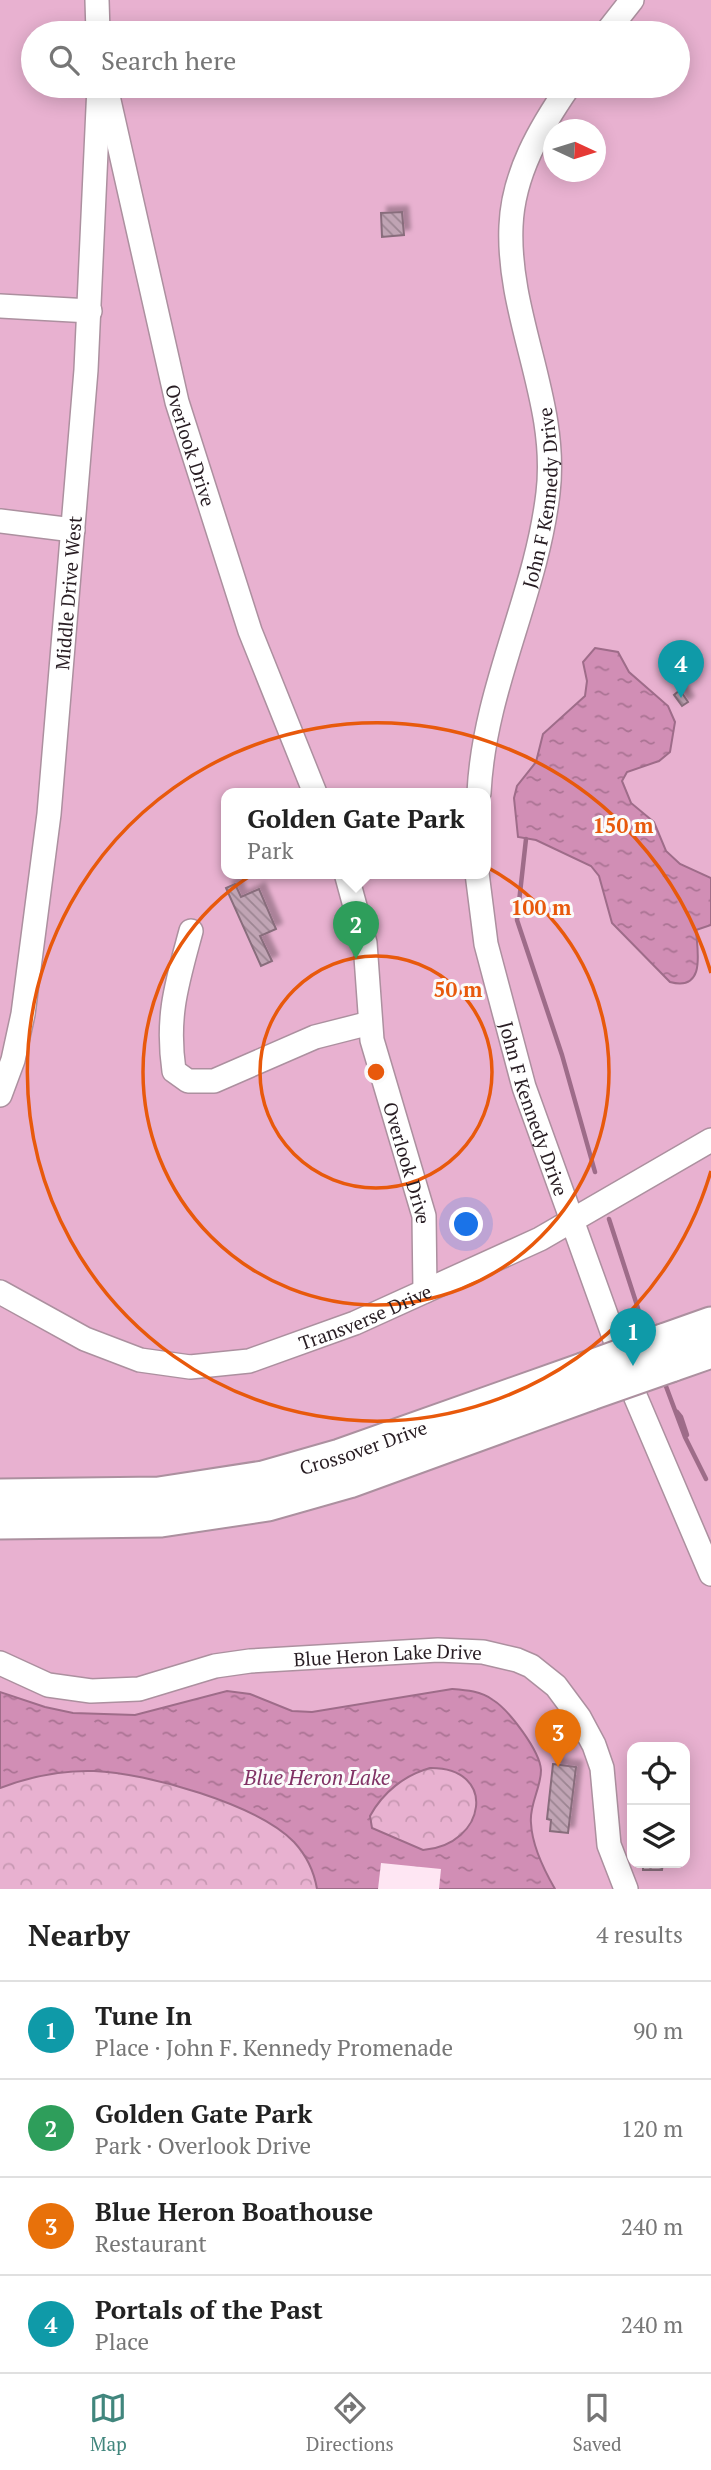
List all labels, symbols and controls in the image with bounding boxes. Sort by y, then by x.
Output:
search box [21,21,690,98]
icon: search [45,41,83,79]
text: Search here [101,43,236,77]
north arrow [543,119,606,182]
street label: Overlook Drive [161,382,222,509]
street label: John F Kennedy Drive [516,406,562,591]
street label: Middle Drive West [49,515,86,671]
pin: 4 [658,640,704,698]
popup [221,788,491,879]
text: Golden Gate Park [247,801,465,835]
text: 150 m [593,811,654,839]
text: Park [247,835,293,866]
text: 100 m [511,893,572,921]
pin: 2 [333,901,379,959]
text: 50 m [434,975,483,1003]
street label: John F Kennedy Drive [495,1018,575,1199]
centre of rings [364,1060,388,1084]
street label: Overlook Drive [378,1099,437,1224]
your location [449,1207,483,1241]
street label: Transverse Drive [295,1278,435,1355]
pin: 1 [610,1308,656,1366]
street label: Crossover Drive [296,1414,430,1479]
street label: Blue Heron Lake Drive [293,1637,483,1671]
pin: 3 [535,1709,581,1767]
map controls [627,1742,690,1868]
button: locate [627,1742,690,1805]
water label: Blue Heron Lake [243,1763,391,1791]
button: layers [627,1805,690,1868]
text: Nearby [28,1915,130,1955]
text: 4 results [596,1919,683,1950]
text: Tune In [95,1998,192,2032]
text: 1 [45,2015,58,2046]
text: 90 m [633,2015,683,2046]
text: Place · John F. Kennedy Promenade [95,2032,453,2063]
text: Golden Gate Park [95,2096,312,2130]
text: 2 [45,2113,58,2144]
text: 120 m [621,2113,683,2144]
text: Park · Overlook Drive [95,2130,311,2161]
text: Blue Heron Boathouse [95,2194,373,2228]
text: 3 [45,2211,58,2242]
text: 240 m [621,2211,683,2242]
text: Restaurant [95,2228,207,2259]
text: Portals of the Past [95,2292,323,2326]
text: 4 [45,2309,58,2340]
text: 240 m [621,2309,683,2340]
text: Place [95,2326,149,2357]
tab: Map [89,2389,127,2456]
tab: Directions [306,2389,394,2456]
tab: Saved [572,2389,622,2456]

